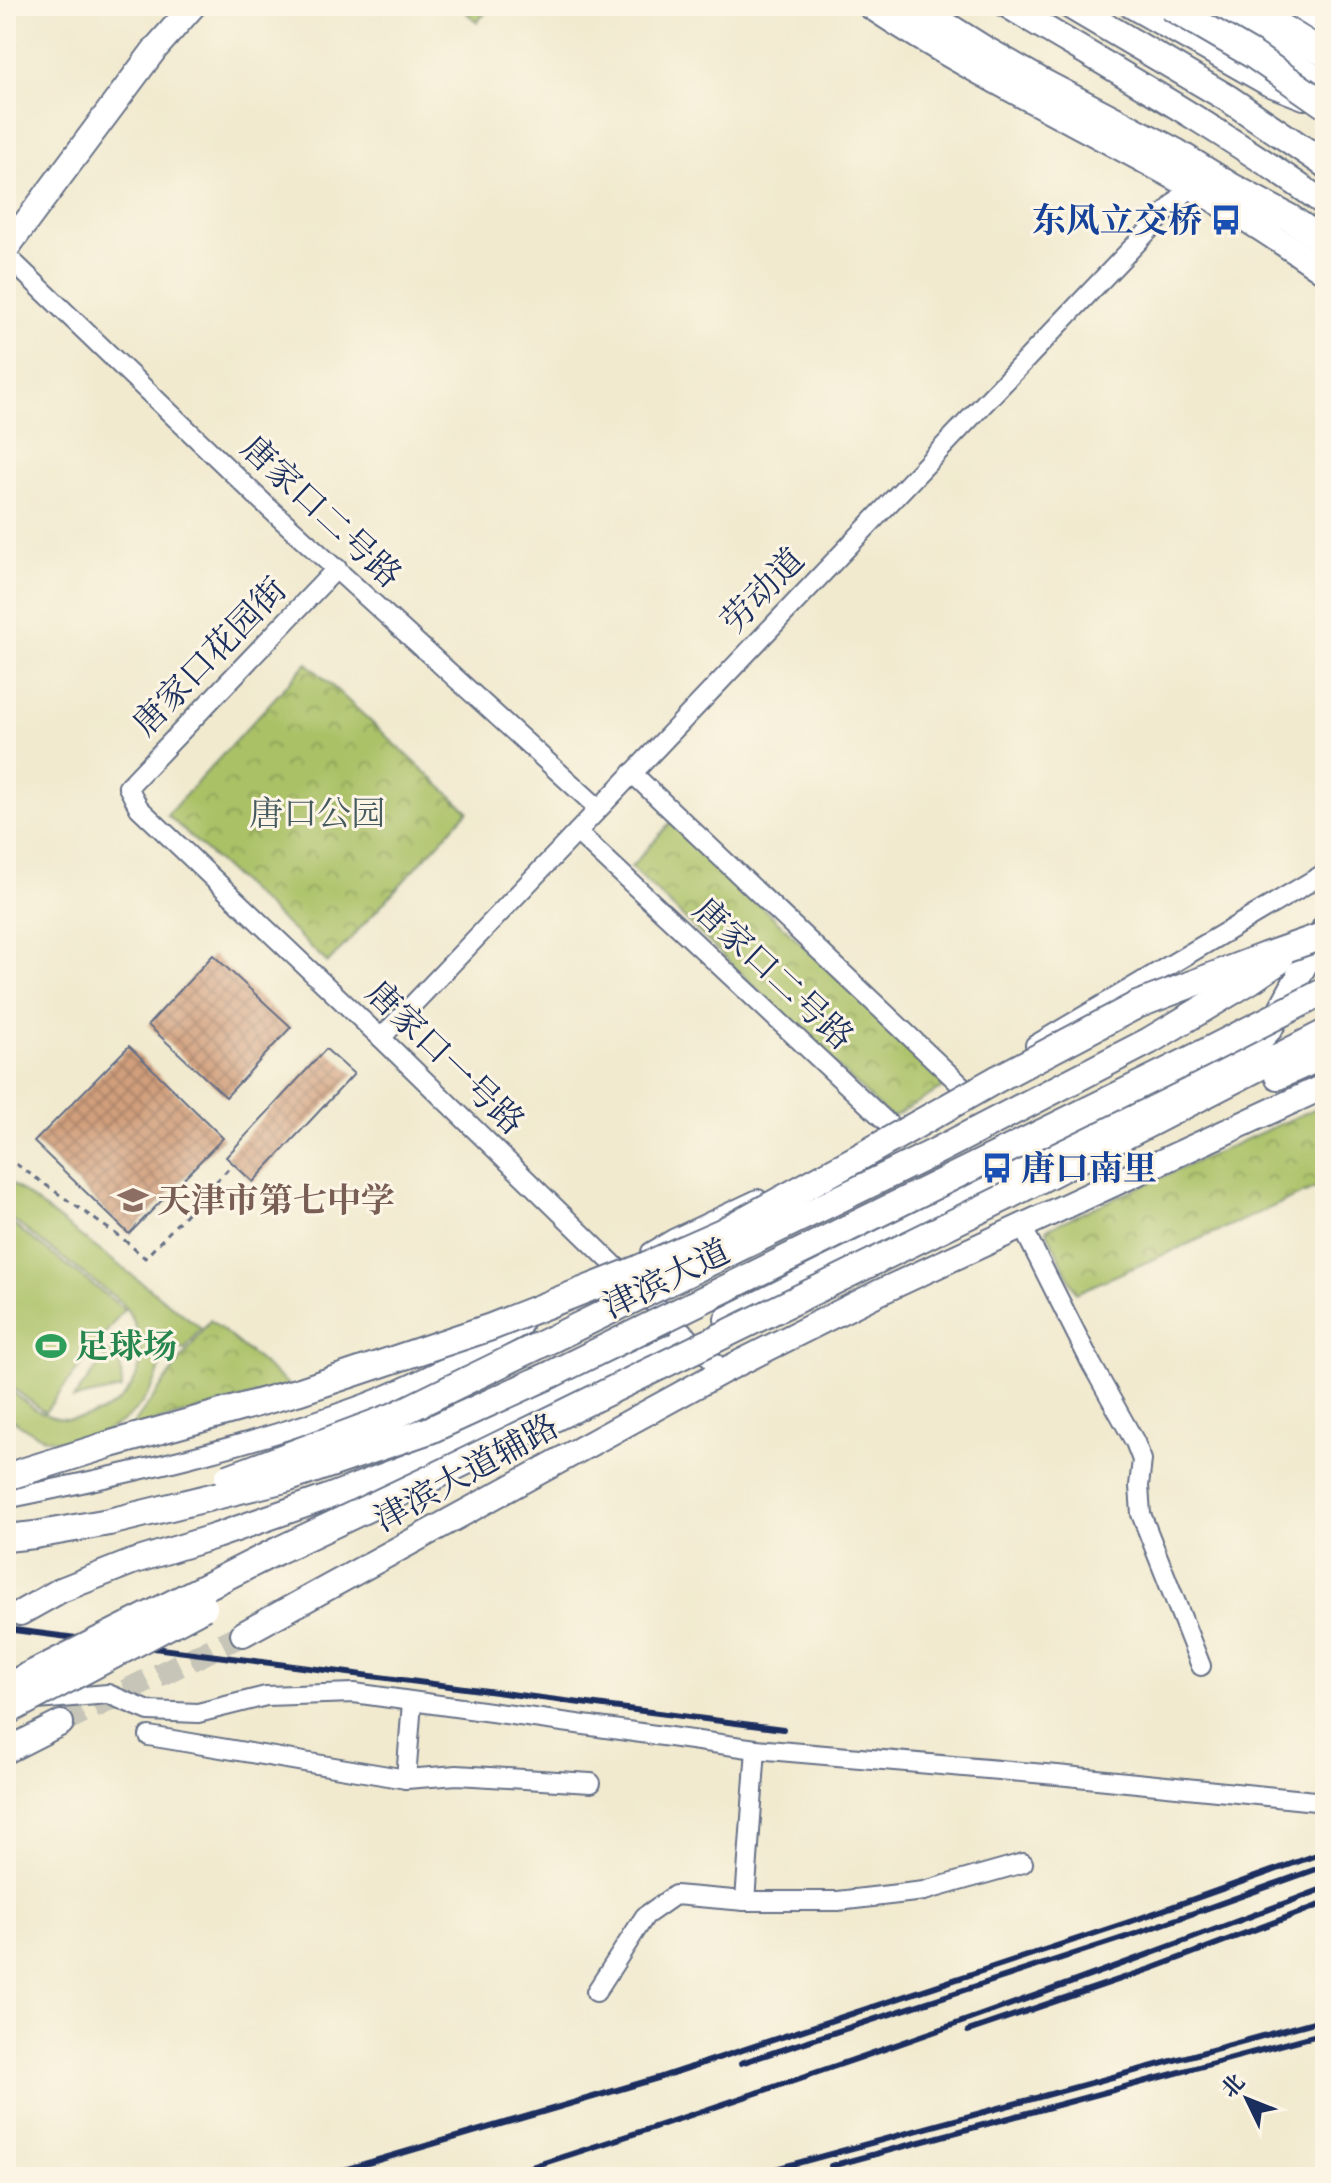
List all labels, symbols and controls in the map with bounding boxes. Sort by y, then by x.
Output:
place label: 东风立交桥 [1032,199,1202,248]
bus stop icon: 东风立交桥 [1209,203,1243,237]
street label: 唐家口二号路 [228,426,411,601]
street label: 劳动道 [711,539,818,646]
street label: 唐家口花园街 [123,568,300,749]
park label: 唐口公园 [249,792,385,841]
street label: 唐家口二号路 [680,888,863,1063]
street label: 唐家口一号路 [353,971,534,1148]
place label: 唐口南里 [1021,1147,1157,1196]
bus stop icon: 唐口南里 [980,1151,1014,1185]
place label: 天津市第七中学 [157,1179,395,1228]
school or university icon: 天津市第七中学 [116,1183,150,1217]
street label: 津滨大道 [596,1229,739,1333]
place label: 足球场 [75,1325,177,1374]
sports icon: 足球场 [34,1329,68,1363]
street label: 津滨大道辅路 [367,1404,569,1546]
north arrow [1207,2059,1287,2139]
text: 北 [1215,2068,1254,2106]

